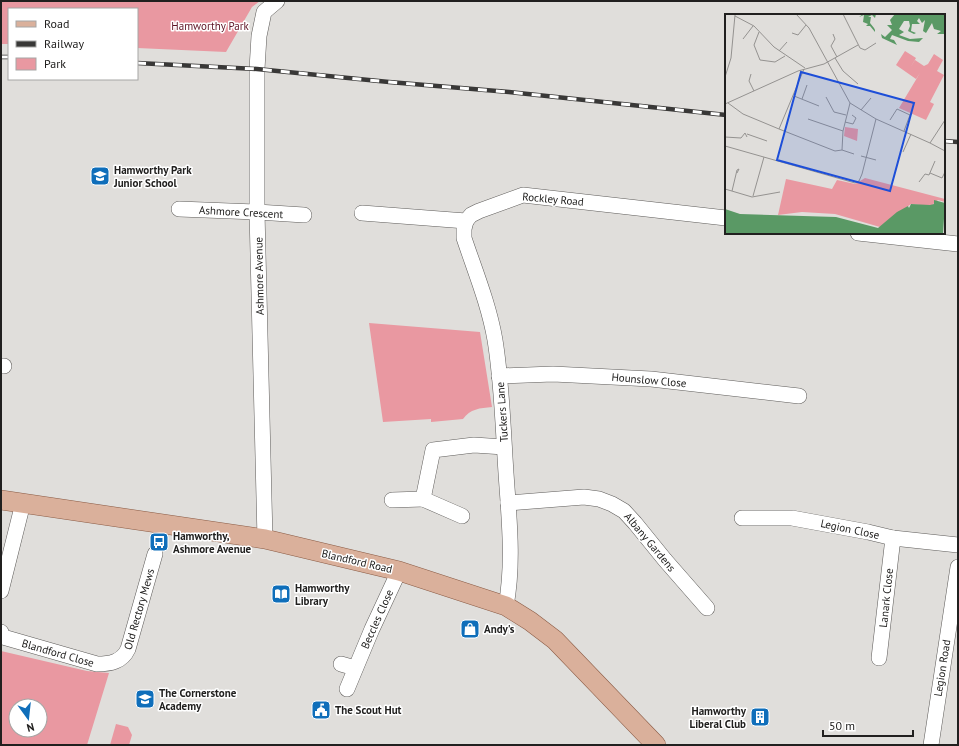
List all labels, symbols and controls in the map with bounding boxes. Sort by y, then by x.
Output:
legend [8,8,138,80]
inset map [725,14,945,234]
text: Road [44,16,69,31]
park label: Hamworthy Park [171,19,249,33]
text: Railway [44,36,84,51]
text: Park [44,56,66,71]
place label: Hamworthy Park Junior School [113,163,192,190]
school or university icon: Hamworthy Park Junior School [89,165,111,187]
street label: Rockley Road [522,189,584,209]
street label: Ashmore Crescent [199,203,284,221]
street label: Ashmore Avenue [251,236,267,315]
street label: Hounslow Close [611,370,687,390]
street label: Tuckers Lane [493,381,511,443]
street label: Albany Gardens [621,510,679,575]
street label: Legion Close [819,516,881,542]
place label: Hamworthy, Ashmore Avenue [173,529,252,556]
bus stop icon: Hamworthy, Ashmore Avenue [148,531,170,553]
street label: Blandford Road [320,546,394,576]
street label: Old Rectory Mews [121,566,157,651]
street label: Lanark Close [876,567,896,628]
place label: Hamworthy Library [295,581,350,608]
library icon: Hamworthy Library [270,583,292,605]
street label: Beccles Close [358,587,396,651]
shop icon: Andy's [459,618,481,640]
place label: Andy's [484,622,515,636]
street label: Blandford Close [20,636,96,670]
street label: Legion Road [931,638,953,697]
place label: The Cornerstone Academy [159,686,237,713]
school or university icon: The Cornerstone Academy [134,688,156,710]
north arrow [8,698,48,738]
public building icon: The Scout Hut [310,699,332,721]
place label: The Scout Hut [335,703,402,717]
place label: Hamworthy Liberal Club [690,704,747,731]
building icon: Hamworthy Liberal Club [749,706,771,728]
scale bar [823,712,913,738]
text: 50 m [829,718,855,733]
text: N [25,720,36,735]

